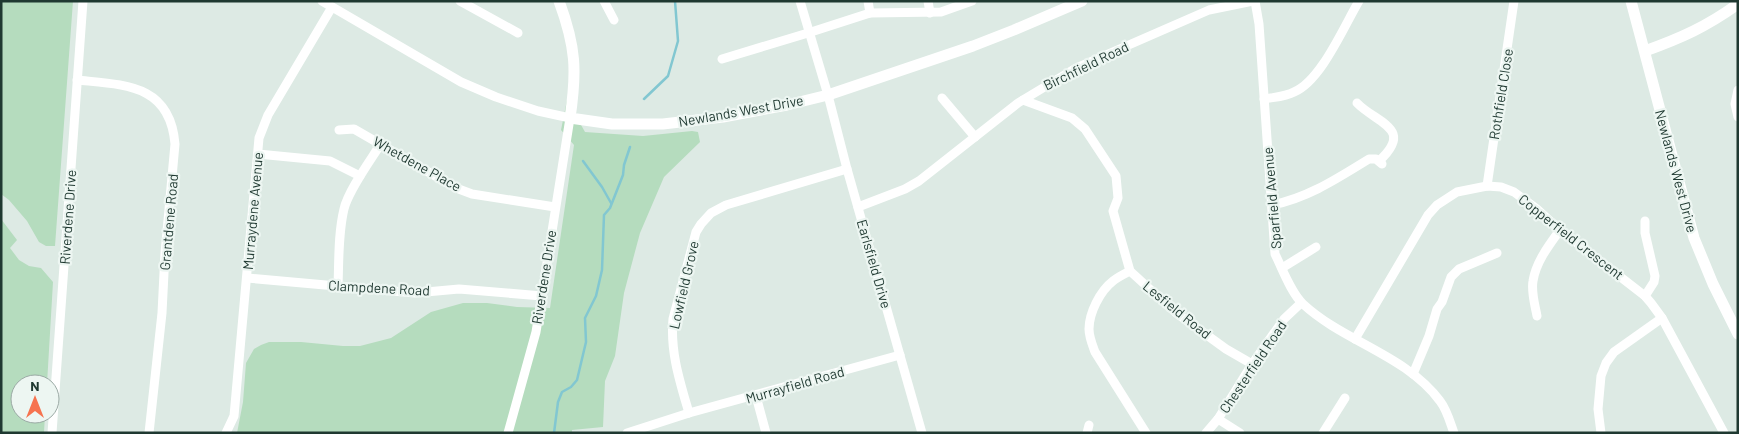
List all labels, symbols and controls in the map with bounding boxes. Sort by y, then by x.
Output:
street label: Birchfield Road [1040,38,1131,94]
street label: Rothfield Close [1485,47,1516,141]
street label: Newlands West Drive [677,91,805,130]
street label: Newlands West Drive [1652,108,1701,234]
street label: Whetdene Place [370,132,464,195]
street label: Sparfield Avenue [1259,146,1284,250]
street label: Murraydene Avenue [239,151,266,271]
street label: Riverdene Drive [56,169,79,265]
street label: Grantdene Road [156,173,181,271]
street label: Copperfield Crescent [1515,190,1627,283]
street label: Earlsfield Drive [854,218,895,310]
street label: Riverdene Drive [528,229,559,325]
street label: Lowfield Grove [665,239,702,331]
street label: Clampdene Road [328,276,430,299]
street label: Lesfield Road [1140,277,1215,342]
street label: Chesterfield Road [1215,317,1290,416]
street label: Murrayfield Road [744,362,846,407]
north arrow [10,374,60,424]
text: N [30,377,40,394]

